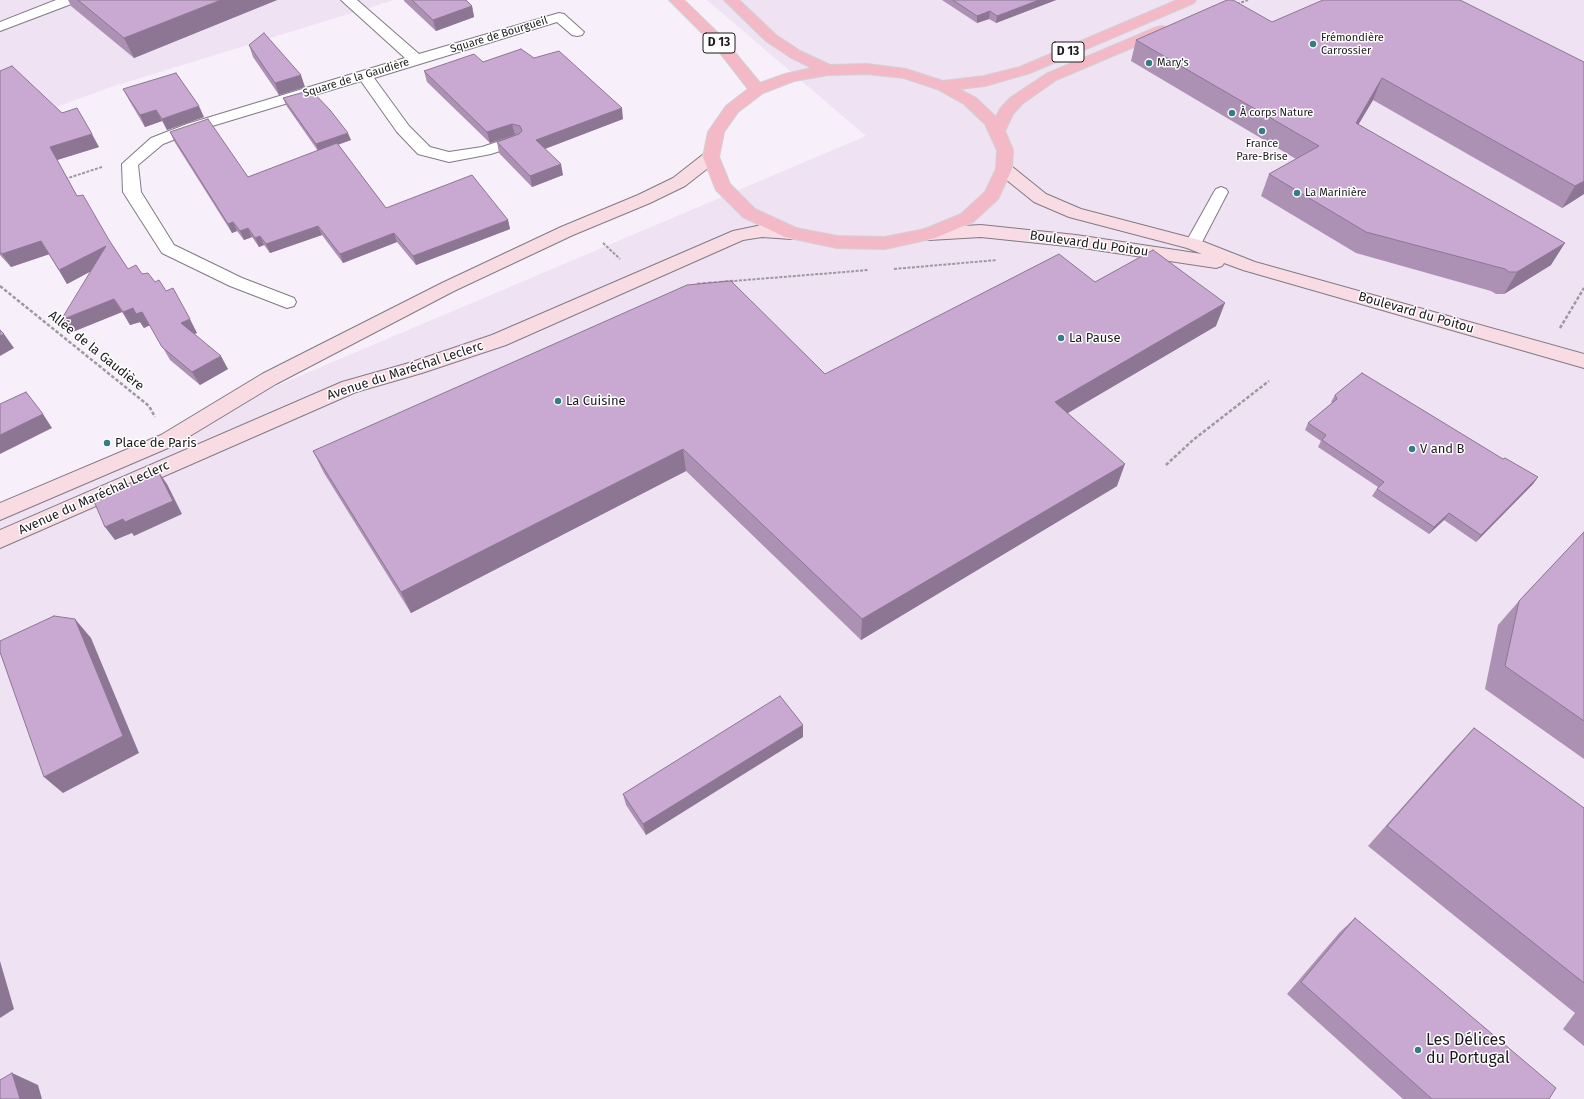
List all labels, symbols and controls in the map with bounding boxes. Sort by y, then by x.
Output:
street label: Square de Bourgueil [449,14,549,56]
place label: Frémondière Carrossier [1321,31,1384,57]
road number: D 13 [703,33,735,53]
marker: Frémondière Carrossier [1308,39,1318,49]
road number: D 13 [1052,42,1084,62]
street label: Square de la Gaudière [301,56,411,100]
place label: Mary’s [1157,56,1189,70]
marker: Mary’s [1144,58,1154,68]
place label: À corps Nature [1240,106,1313,120]
marker: À corps Nature [1227,108,1237,118]
marker: France Pare-Brise [1257,126,1267,136]
place label: France Pare-Brise [1236,137,1288,163]
place label: La Marinière [1305,186,1367,200]
marker: La Marinière [1292,188,1302,198]
street label: Boulevard du Poitou [1029,228,1149,260]
street label: Boulevard du Poitou [1356,289,1476,337]
street label: Allée de la Gaudière [45,308,147,394]
place label: La Pause [1069,330,1120,346]
marker: La Pause [1056,333,1066,343]
street label: Avenue du Maréchal Leclerc [325,338,485,404]
place label: La Cuisine [566,393,626,409]
marker: La Cuisine [553,396,563,406]
place label: Place de Paris [115,435,197,451]
marker: Place de Paris [102,438,112,448]
place label: V and B [1420,441,1464,457]
marker: V and B [1407,444,1417,454]
street label: Avenue du Maréchal Leclerc [16,458,172,538]
place label: Les Délices du Portugal [1426,1031,1510,1069]
marker: Les Délices du Portugal [1413,1045,1423,1055]

